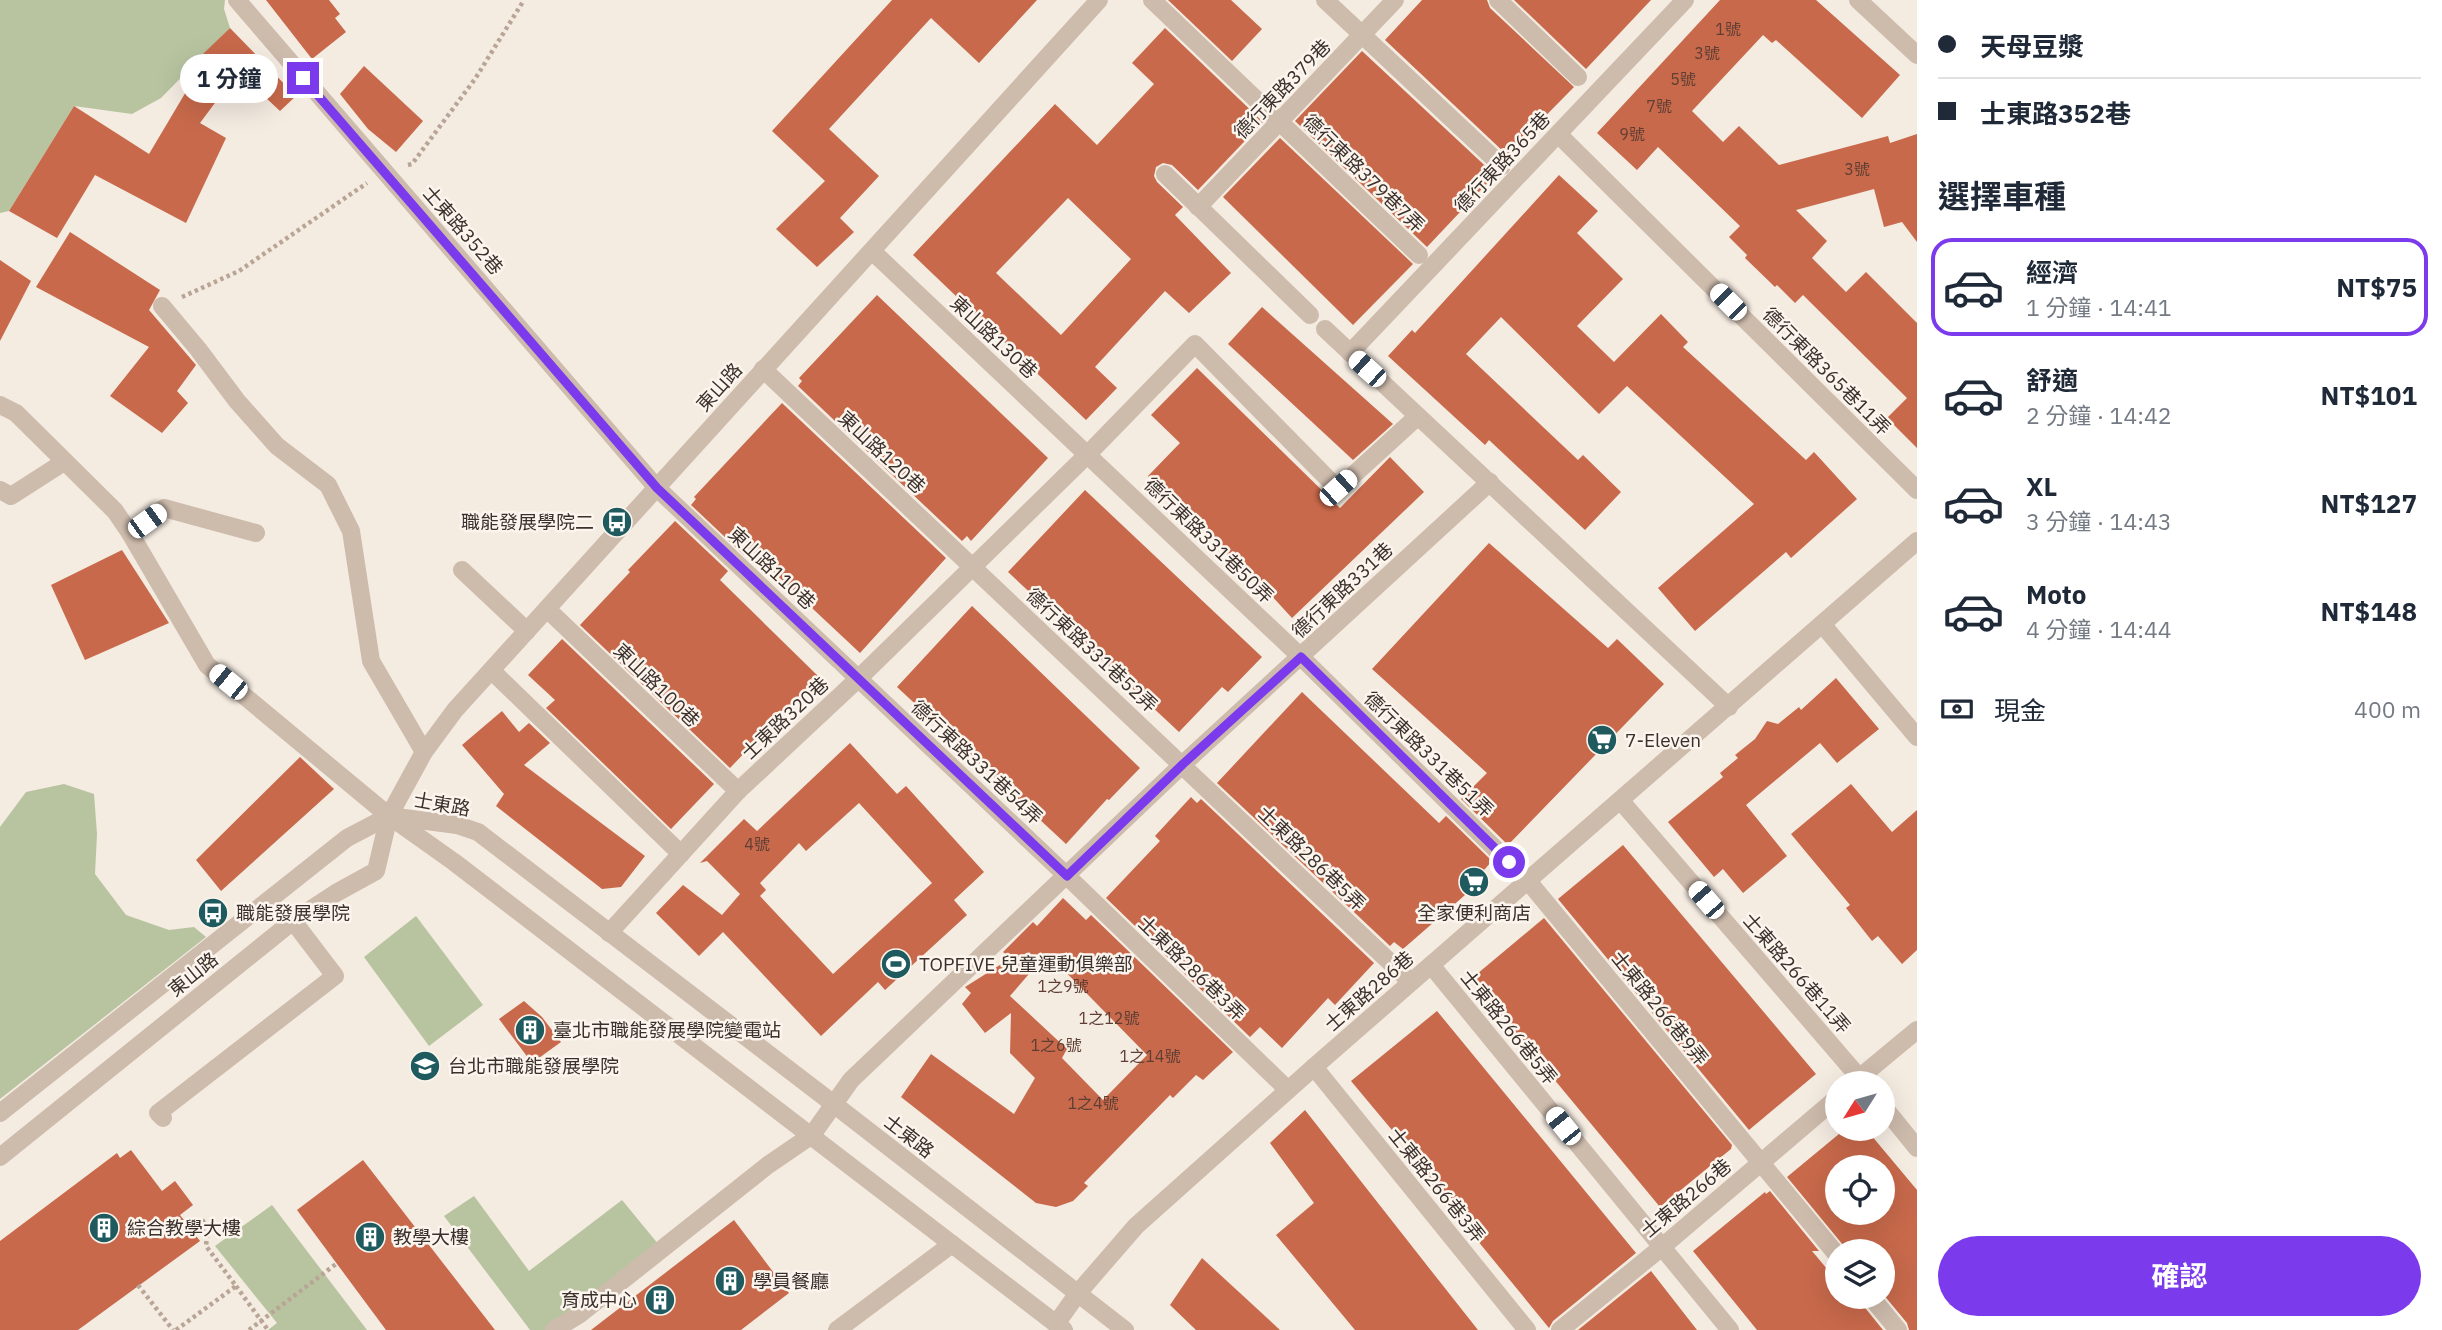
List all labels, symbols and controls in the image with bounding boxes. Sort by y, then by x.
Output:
house number: 1號 [1715,19,1741,39]
text: 天母豆漿 [1980,29,2084,63]
street label: 德行東路379巷 [1228,34,1336,144]
house number: 3號 [1694,43,1720,63]
callout: 1 分鐘 [180,54,278,102]
route end [287,62,319,94]
text: 1 分鐘 [196,63,262,93]
house number: 5號 [1670,69,1696,89]
house number: 7號 [1646,96,1672,116]
text: 士東路352巷 [1980,96,2131,130]
street label: 德行東路365巷 [1449,107,1555,217]
street label: 德行東路379巷7弄 [1298,109,1430,237]
house number: 9號 [1619,124,1645,144]
house number: 3號 [1844,159,1870,179]
text: 選擇車種 [1938,175,2066,217]
street label: 士東路352巷 [418,181,508,279]
text: 經濟 [2026,255,2078,289]
icon: car [1942,256,2005,319]
text: NT$75 [2336,270,2417,304]
car [1706,280,1751,324]
street label: 東山路130巷 [946,291,1042,383]
text: 1 分鐘 · 14:41 [2026,292,2172,322]
street label: 德行東路365巷11弄 [1758,302,1896,440]
car [1345,347,1390,391]
street label: 東山路 [691,358,747,416]
text: 舒適 [2026,363,2078,397]
icon: car [1942,364,2005,427]
text: NT$101 [2321,378,2417,412]
text: 2 分鐘 · 14:42 [2026,400,2172,430]
street label: 東山路120巷 [834,406,930,498]
car [1316,466,1361,510]
text: XL [2026,469,2057,503]
street label: 德行東路331巷50弄 [1139,472,1279,608]
icon: car [1942,472,2005,535]
text: NT$127 [2321,486,2417,520]
car [124,500,171,542]
bus stop icon: 職能發展學院二 [600,505,634,539]
text: 3 分鐘 · 14:43 [2026,506,2172,536]
place label: 職能發展學院二 [461,510,594,534]
street label: 東山路110巷 [724,522,820,614]
street label: 德行東路331巷 [1287,537,1397,643]
text: Moto [2026,577,2086,611]
icon: car [1942,580,2005,643]
street label: 德行東路331巷52弄 [1021,583,1163,717]
text: NT$148 [2321,594,2417,628]
text: 4 分鐘 · 14:44 [2026,614,2172,644]
street label: 東山路100巷 [609,638,705,732]
car [206,661,251,703]
street label: 士東路320巷 [737,672,833,764]
street label: 德行東路331巷51弄 [1359,686,1499,822]
icon: cash [1938,690,1976,728]
text: 現金 [1994,693,2046,727]
text: 400 m [2354,694,2421,724]
street label: 德行東路331巷54弄 [906,695,1048,829]
supermarket icon: 7-Eleven [1585,723,1619,757]
place label: 7-Eleven [1625,728,1701,752]
street label: 士東路 [412,787,472,821]
street label: 士東路286巷5弄 [1253,801,1371,915]
house number: 4號 [744,834,770,854]
route start [1493,846,1525,878]
supermarket icon: 全家便利商店 [1457,865,1491,899]
car [1685,877,1728,923]
bus stop icon: 職能發展學院 [196,896,230,930]
place label: 職能發展學院 [236,901,350,925]
place label: 全家便利商店 [1417,901,1531,925]
street label: 士東路266巷11弄 [1738,908,1856,1038]
street label: 士東路286巷3弄 [1133,911,1251,1025]
street label: 士東路286巷 [1320,946,1418,1036]
street label: 士東路266巷9弄 [1606,946,1714,1070]
street label: 東山路 [163,947,223,1001]
sports icon: TOPFIVE 兒童運動俱樂部 [879,947,913,981]
place label: TOPFIVE 兒童運動俱樂部 [919,952,1133,976]
street label: 士東路266巷5弄 [1455,965,1563,1089]
house number: 1之9號 [1037,976,1089,996]
house number: 1之12號 [1079,1008,1139,1028]
building icon: 臺北市職能發展學院變電站 [513,1013,547,1047]
place label: 臺北市職能發展學院變電站 [553,1018,781,1042]
house number: 1之6號 [1030,1035,1082,1055]
house number: 1之14號 [1120,1046,1180,1066]
school or university icon: 台北市職能發展學院 [408,1049,442,1083]
place label: 台北市職能發展學院 [448,1054,619,1078]
north arrow [1825,1071,1895,1141]
map controls [1825,1071,1895,1309]
house number: 1之4號 [1067,1093,1119,1113]
car [1542,1103,1585,1149]
street label: 士東路 [879,1109,939,1163]
street label: 士東路266巷3弄 [1383,1123,1491,1247]
street label: 士東路266巷 [1636,1153,1736,1243]
button: locate [1825,1155,1895,1225]
building icon: 綜合教學大樓 [87,1211,121,1245]
place label: 綜合教學大樓 [127,1216,241,1240]
building icon: 教學大樓 [353,1220,387,1254]
place label: 教學大樓 [393,1225,469,1249]
button: 確認 [1938,1236,2421,1316]
button: layers [1825,1239,1895,1309]
building icon: 學員餐廳 [713,1264,747,1298]
place label: 學員餐廳 [753,1269,829,1293]
building icon: 育成中心 [643,1283,677,1317]
place label: 育成中心 [561,1288,637,1312]

